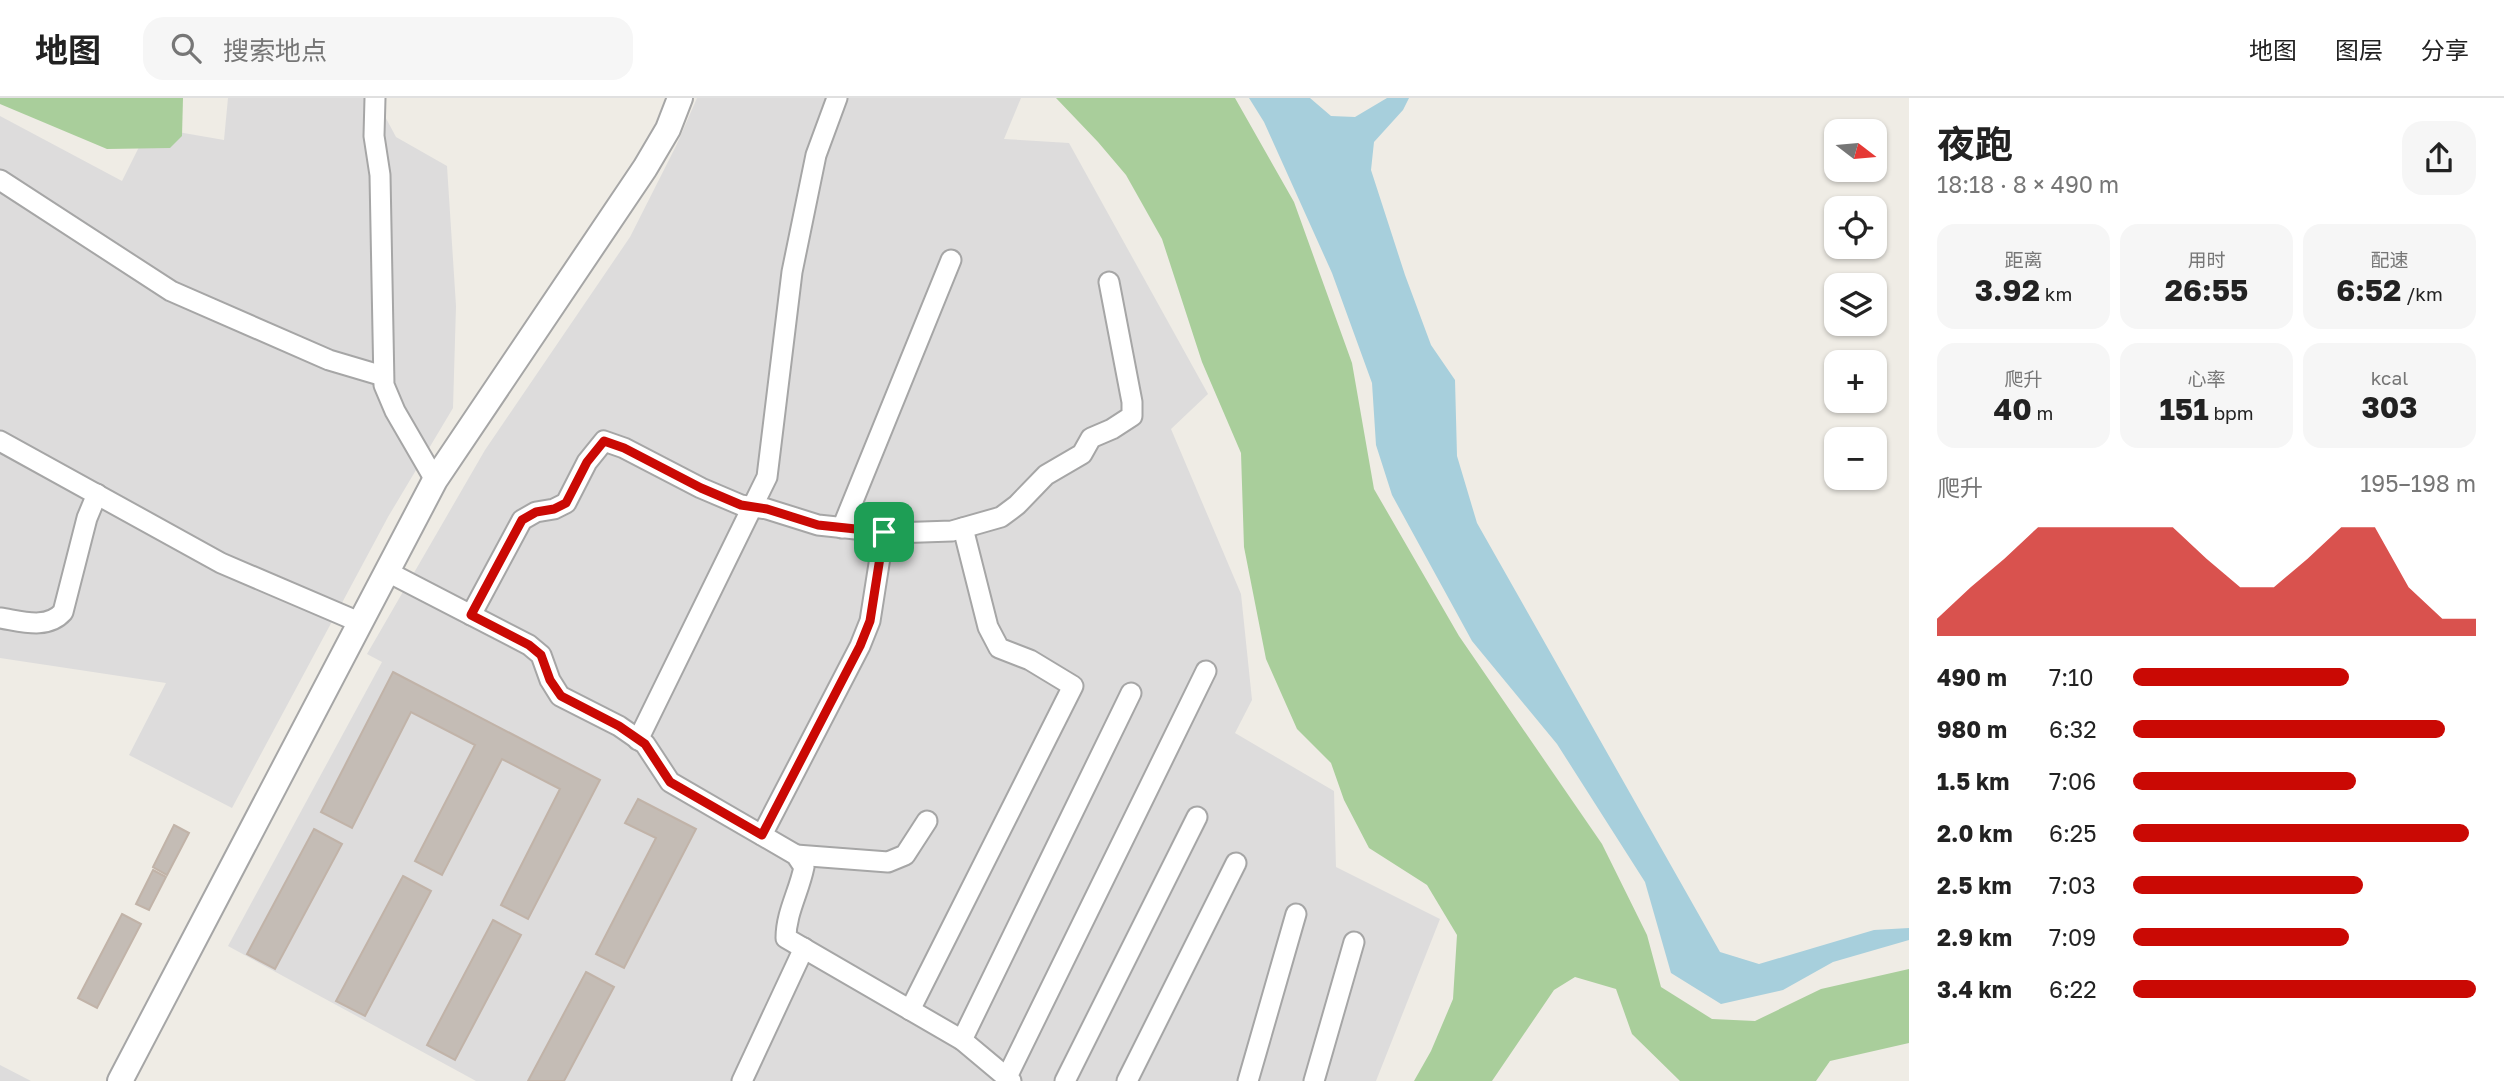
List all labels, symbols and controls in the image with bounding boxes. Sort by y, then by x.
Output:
search box [143,17,633,80]
icon: search [167,29,205,67]
text: 地图 [35,30,101,69]
text: 搜索地点 [223,35,327,66]
text: 地图 [2249,35,2297,64]
text: 图层 [2335,35,2383,64]
text: 分享 [2421,35,2469,64]
north arrow [1824,119,1886,182]
map controls [1824,119,1887,490]
text: 夜跑 [1937,121,2013,166]
button: share [2402,121,2476,195]
text: 18:18 · 8 × 490 m [1937,170,2119,198]
button: locate [1824,196,1887,259]
text: 距离 [2004,248,2043,271]
text: 用时 [2187,248,2226,271]
text: 配速 [2370,248,2409,271]
text: 3.92 [1975,272,2040,308]
text: 26:55 [2165,272,2248,308]
text: 6:52 [2336,272,2401,308]
button: layers [1824,273,1887,336]
text: km [2040,282,2072,305]
text: /km [2401,282,2443,305]
button: + [1824,350,1887,413]
text: kcal [2371,366,2408,389]
text: 爬升 [2004,367,2043,390]
text: 心率 [2187,367,2226,390]
text: 303 [2361,389,2418,425]
text: 40 [1994,391,2032,427]
text: 151 [2159,391,2209,427]
text: m [2032,401,2053,424]
text: bpm [2209,401,2254,424]
button: − [1824,427,1887,490]
text: 195–198 m [2360,469,2476,497]
text: 爬升 [1937,473,1983,501]
pin [854,502,914,562]
icon: arrive [865,513,903,551]
text: 490 m [1937,663,2007,691]
text: 7:10 [2049,663,2094,691]
text: 980 m [1937,715,2007,743]
text: 6:32 [2049,715,2097,743]
text: 1.5 km [1937,767,2009,795]
text: 7:06 [2049,767,2096,795]
text: 2.0 km [1937,819,2013,847]
text: 6:25 [2049,819,2097,847]
text: 2.5 km [1937,871,2012,899]
text: 7:03 [2049,871,2096,899]
text: 2.9 km [1937,923,2012,951]
text: 7:09 [2049,923,2096,951]
text: 3.4 km [1937,975,2012,1003]
text: 6:22 [2049,975,2097,1003]

